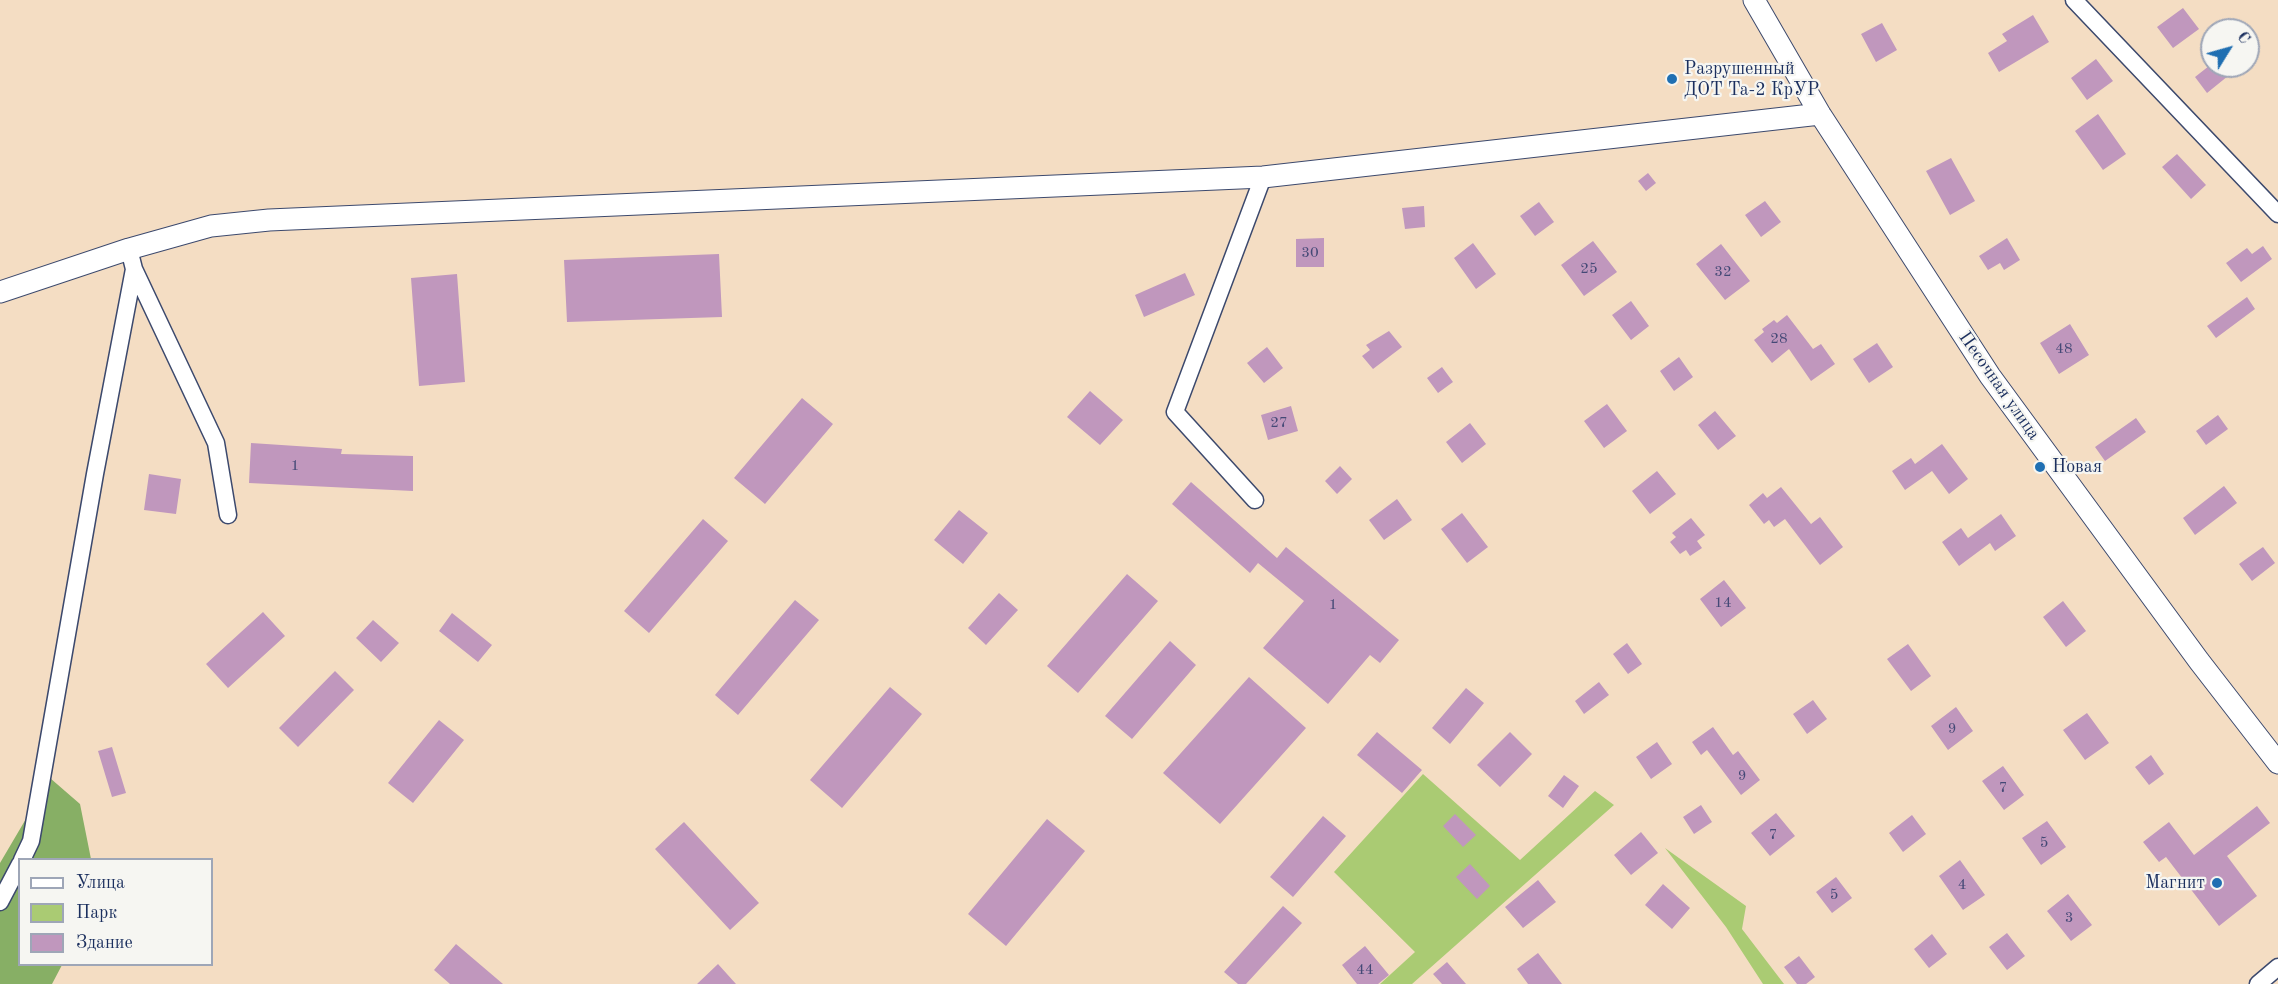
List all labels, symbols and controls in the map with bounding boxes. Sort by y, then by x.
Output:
north arrow [2200,18,2260,78]
text: С [2233,29,2252,47]
place label: Разрушенный ДОТ Та-2 КрУР [1684,58,1819,100]
marker: Разрушенный ДОТ Та-2 КрУР [1665,72,1679,86]
house number: 30 [1301,244,1319,262]
house number: 25 [1580,260,1598,278]
house number: 32 [1714,263,1732,281]
street label: Песочная улица [1954,328,2044,444]
house number: 28 [1770,330,1788,348]
house number: 48 [2055,340,2073,358]
house number: 27 [1270,414,1288,432]
place label: Новая [2052,456,2102,478]
house number: 1 [291,457,299,475]
marker: Новая [2033,460,2047,474]
house number: 14 [1714,594,1732,612]
house number: 1 [1329,596,1337,614]
house number: 9 [1948,720,1956,738]
house number: 9 [1738,767,1746,785]
house number: 7 [1999,779,2007,797]
house number: 7 [1769,826,1777,844]
house number: 5 [2040,834,2048,852]
legend [18,858,213,966]
place label: Магнит [2145,872,2205,894]
text: Улица [76,874,125,892]
house number: 4 [1958,876,1966,894]
marker: Магнит [2210,876,2224,890]
house number: 5 [1830,886,1838,904]
text: Парк [76,904,117,922]
house number: 3 [2065,909,2073,927]
text: Здание [76,934,133,952]
house number: 44 [1356,961,1374,979]

